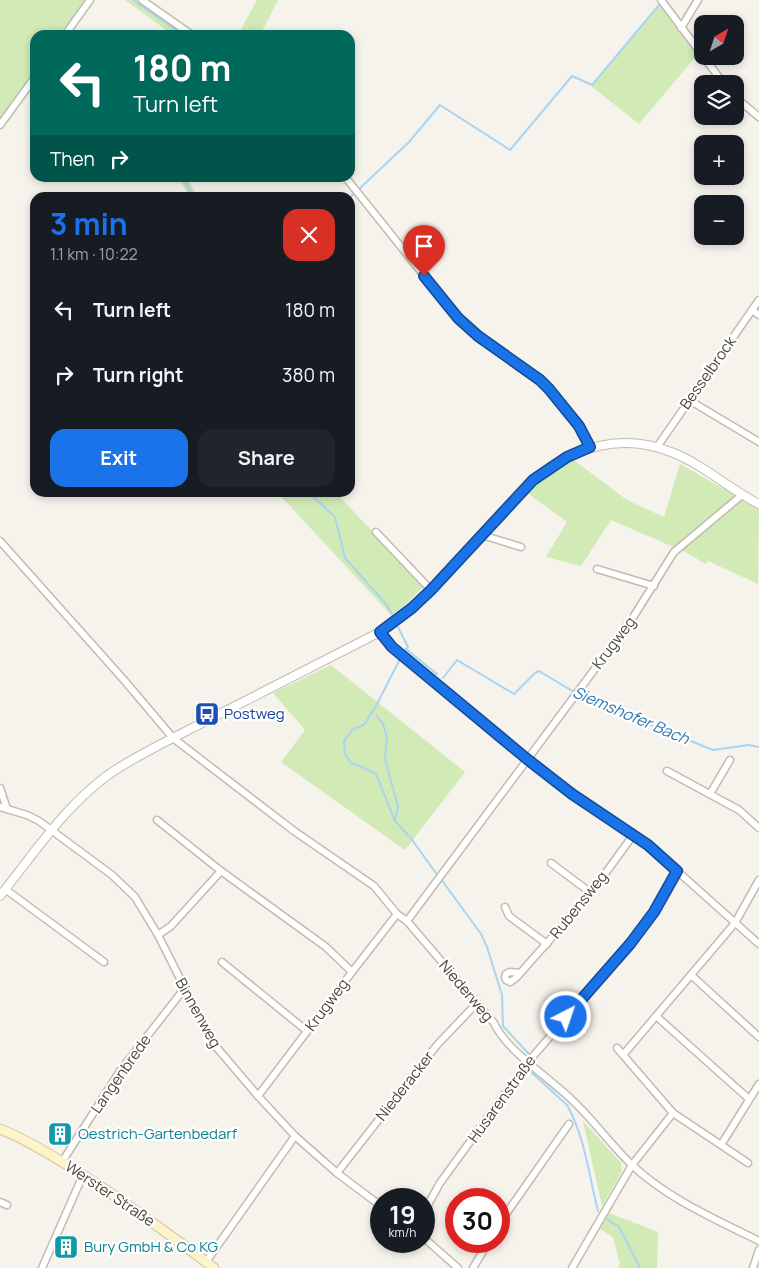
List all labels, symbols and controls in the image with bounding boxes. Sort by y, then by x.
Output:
north arrow [694,15,744,65]
map controls [694,15,744,245]
text: 180 m [133,44,231,92]
icon: left [50,50,115,115]
button: layers [694,75,744,125]
text: Turn left [133,89,218,119]
button: + [694,135,744,185]
icon: right [105,145,133,173]
text: Then [50,146,95,172]
button: − [694,195,744,245]
text: 3 min [50,203,128,244]
button: close [283,209,335,261]
pin [403,225,445,276]
icon: arrive [410,232,438,260]
text: 1.1 km · 10:22 [50,243,138,265]
icon: left [50,296,78,324]
text: Turn left [93,297,171,323]
text: 180 m [285,297,335,323]
street label: Besselbrock [675,332,741,413]
icon: right [50,361,78,389]
text: Turn right [93,362,183,388]
text: 380 m [282,362,335,388]
button: Exit [50,429,188,487]
button: Share [198,429,335,487]
street label: Krugweg [587,612,640,673]
water label: Siemshofer Bach [569,681,693,750]
bus stop icon: Postweg [194,701,220,727]
place label: Postweg [224,703,285,724]
street label: Rubensweg [545,867,612,943]
street label: Niederweg [434,955,498,1026]
street label: Binnenweg [171,974,226,1051]
street label: Krugweg [300,974,353,1035]
position arrow [539,990,591,1042]
street label: Langenbrede [86,1030,156,1117]
street label: Niederacker [371,1046,439,1125]
street label: Husarenstraße [463,1051,541,1147]
building icon: Oestrich-Gartenbedarf [47,1121,73,1147]
place label: Oestrich-Gartenbedarf [78,1123,238,1144]
street label: Werster Straße [61,1156,160,1232]
speed limit sign: 30 [445,1188,510,1253]
text: 19 [389,1197,416,1232]
text: km/h [389,1224,416,1241]
building icon: Bury GmbH & Co KG [53,1234,79,1260]
place label: Bury GmbH & Co KG [84,1236,219,1257]

